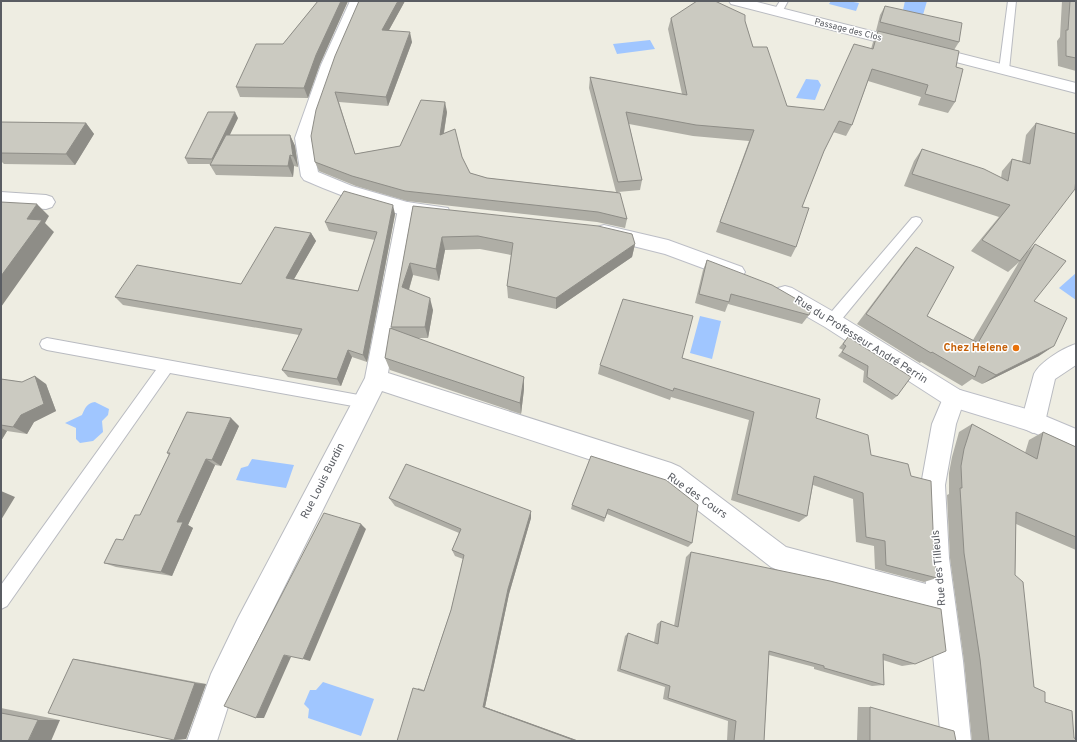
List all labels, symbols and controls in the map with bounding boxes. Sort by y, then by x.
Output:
street label: Passage des Clos [813,16,883,44]
street label: Rue du Professeur André Perrin [792,293,930,387]
place label: Chez Helene [944,341,1008,355]
marker: Chez Helene [1011,343,1021,353]
street label: Rue Louis Burdin [298,441,348,521]
street label: Rue des Cours [664,470,730,522]
street label: Rue des Tilleuls [929,529,949,607]

